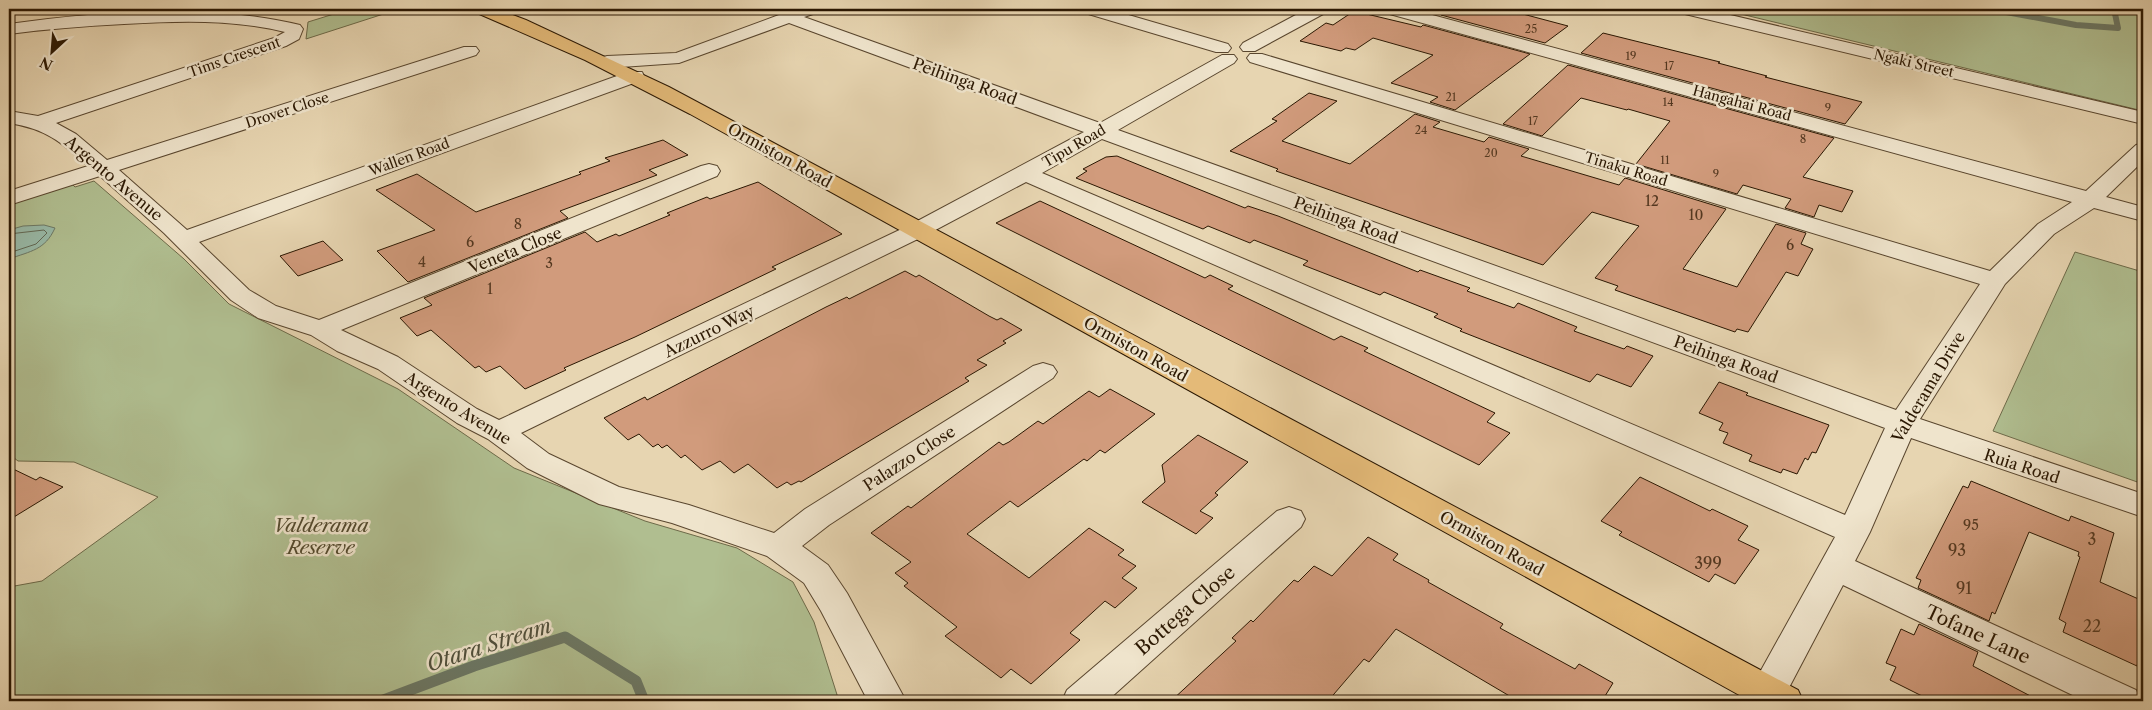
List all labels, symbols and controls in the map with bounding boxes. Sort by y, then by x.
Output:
house number: 25 [1525,22,1537,36]
north arrow [28,28,78,78]
street label: Tims Crescent [185,33,283,81]
street label: Ngaki Street [1872,45,1956,81]
house number: 19 [1625,49,1637,63]
text: N [37,53,56,74]
street label: Peihinga Road [910,53,1020,109]
house number: 17 [1664,59,1675,73]
street label: Hangahai Road [1691,81,1794,125]
street label: Drover Close [243,88,331,132]
house number: 21 [1446,90,1457,104]
house number: 14 [1663,95,1673,109]
house number: 9 [1825,101,1831,115]
house number: 17 [1528,114,1539,128]
street label: Ormiston Road [724,118,836,192]
street label: Tipu Road [1039,120,1109,171]
house number: 24 [1415,123,1427,137]
street label: Argento Avenue [60,131,167,225]
house number: 8 [1800,132,1806,146]
street label: Wallen Road [365,134,452,180]
house number: 20 [1484,146,1498,160]
street label: Tinaku Road [1582,148,1670,190]
house number: 11 [1660,153,1670,167]
house number: 9 [1713,167,1719,181]
street label: Peihinga Road [1291,192,1401,248]
house number: 12 [1645,192,1659,210]
house number: 10 [1689,206,1703,224]
house number: 8 [514,215,522,233]
street label: Veneta Close [464,222,565,278]
house number: 6 [466,233,474,251]
house number: 6 [1786,236,1794,254]
house number: 4 [418,253,426,271]
house number: 3 [545,254,553,272]
house number: 1 [487,280,493,298]
street label: Azzurro Way [660,300,758,362]
street label: Ormiston Road [1080,312,1192,386]
street label: Valderama Drive [1886,328,1969,447]
street label: Peihinga Road [1671,331,1781,387]
street label: Argento Avenue [400,367,515,449]
street label: Palazzo Close [859,421,959,495]
street label: Ruia Road [1982,444,2063,488]
street label: Ormiston Road [1436,506,1548,580]
park label: Valderama Reserve [273,514,369,559]
house number: 95 [1963,516,1979,534]
house number: 3 [2088,529,2096,549]
house number: 93 [1948,540,1966,560]
house number: 399 [1694,553,1722,573]
street label: Bottega Close [1131,561,1240,660]
house number: 91 [1956,578,1972,598]
street label: Tofane Lane [1922,600,2034,669]
water label: Otara Stream [423,613,555,677]
house number: 22 [2083,616,2101,636]

